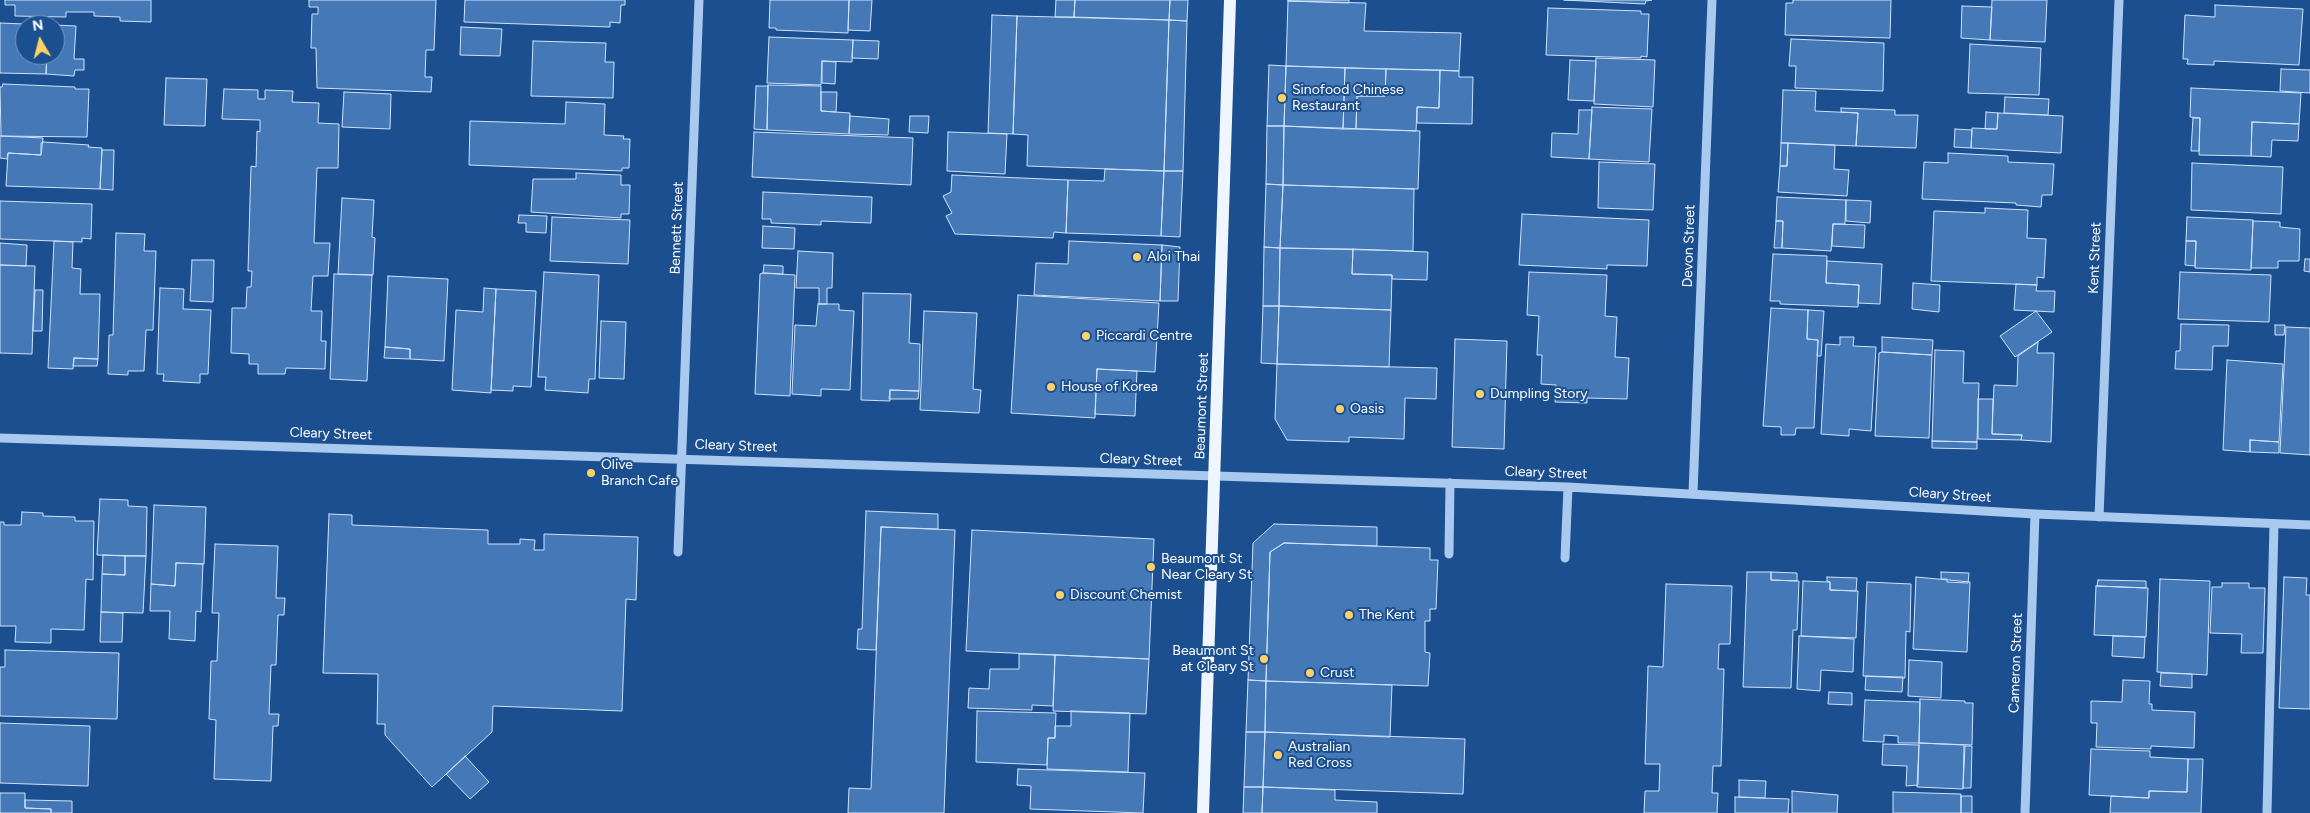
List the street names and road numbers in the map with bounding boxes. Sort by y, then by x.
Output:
street label: Bennett Street [667,181,687,275]
street label: Devon Street [1679,204,1699,288]
street label: Kent Street [2085,222,2105,294]
street label: Beaumont Street [1192,352,1212,460]
street label: Cleary Street [289,424,373,444]
street label: Cleary Street [694,436,778,456]
street label: Cleary Street [1099,450,1183,470]
street label: Cleary Street [1504,463,1588,483]
street label: Cleary Street [1908,484,1992,506]
street label: Cameron Street [2006,613,2026,713]

